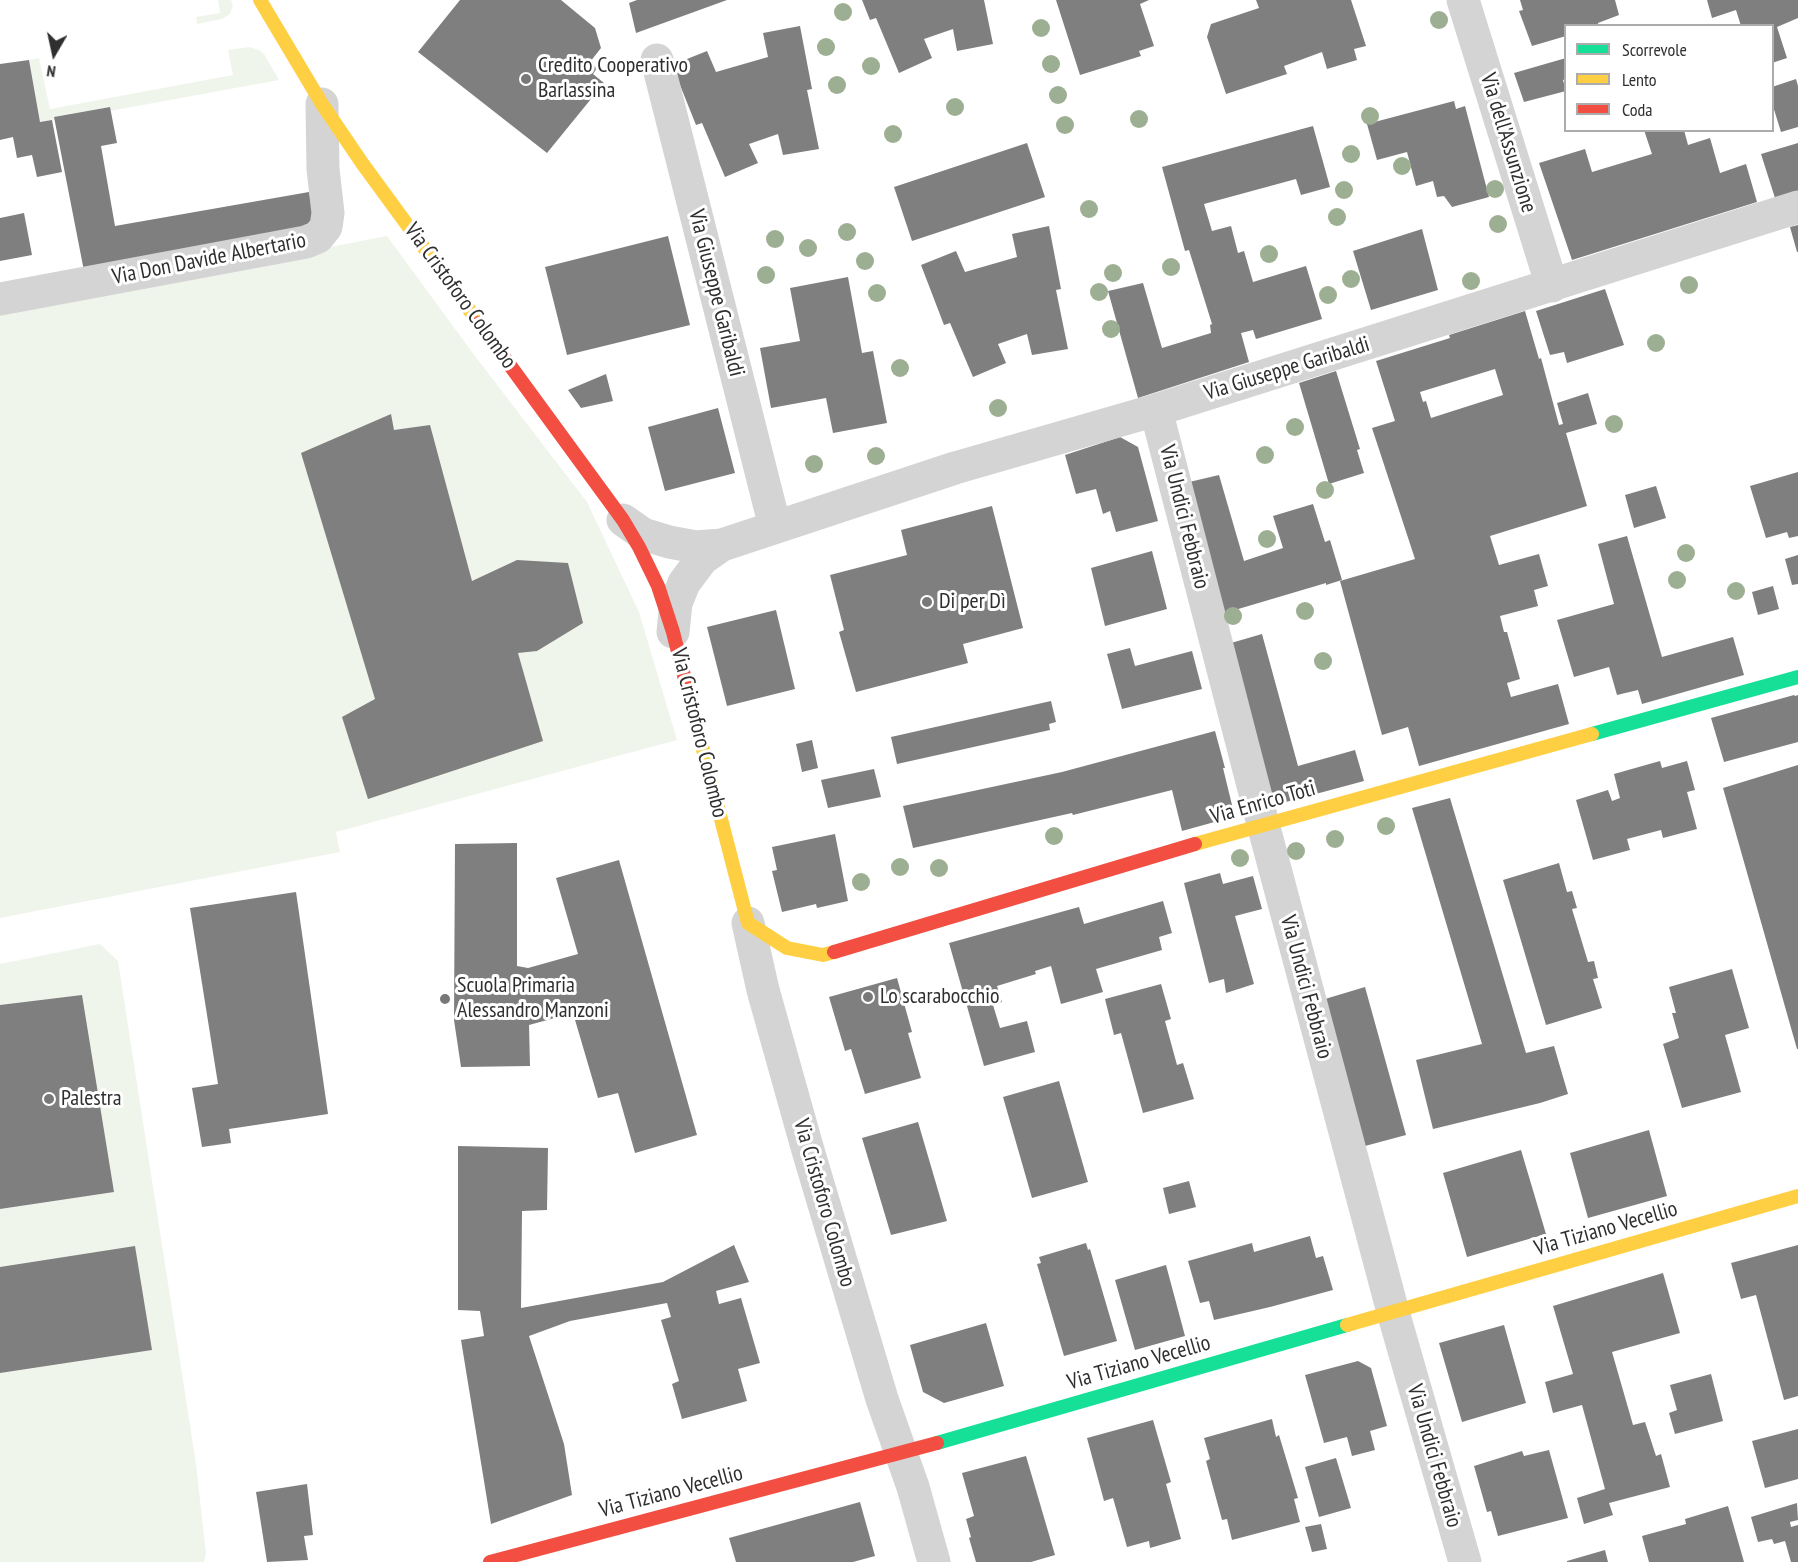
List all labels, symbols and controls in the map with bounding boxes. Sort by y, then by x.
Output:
north arrow [24,24,84,84]
legend [1564,24,1774,132]
text: Scorrevole [1622,38,1687,61]
place label: Credito Cooperativo Barlassina [538,53,688,104]
text: N [45,61,57,82]
text: Lento [1622,68,1657,91]
street label: Via dell'Assunzione [1474,70,1542,216]
marker: Credito Cooperativo Barlassina [519,72,533,86]
text: Coda [1622,98,1653,121]
street label: Via Giuseppe Garibaldi [682,207,750,379]
street label: Via Cristoforo Colombo [398,218,522,374]
street label: Via Don Davide Albertario [110,227,308,291]
street label: Via Giuseppe Garibaldi [1201,331,1373,407]
street label: Via Undici Febbraio [1153,442,1215,592]
place label: Di per Dì [939,589,1006,615]
marker: Di per Dì [920,595,934,609]
street label: Via Cristoforo Colombo [665,646,733,820]
street label: Via Enrico Toti [1208,775,1318,831]
street label: Via Undici Febbraio [1274,912,1338,1062]
place label: Scuola Primaria Alessandro Manzoni [457,973,609,1024]
place label: Lo scarabocchio [880,984,1000,1010]
marker: Lo scarabocchio [861,990,875,1004]
marker: Scuola Primaria Alessandro Manzoni [438,992,452,1006]
place label: Palestra [61,1086,122,1112]
marker: Palestra [42,1092,56,1106]
street label: Via Cristoforo Colombo [787,1116,861,1290]
street label: Via Tiziano Vecellio [1531,1196,1681,1262]
street label: Via Tiziano Vecellio [1064,1330,1214,1396]
street label: Via Undici Febbraio [1401,1381,1467,1531]
street label: Via Tiziano Vecellio [596,1460,746,1524]

